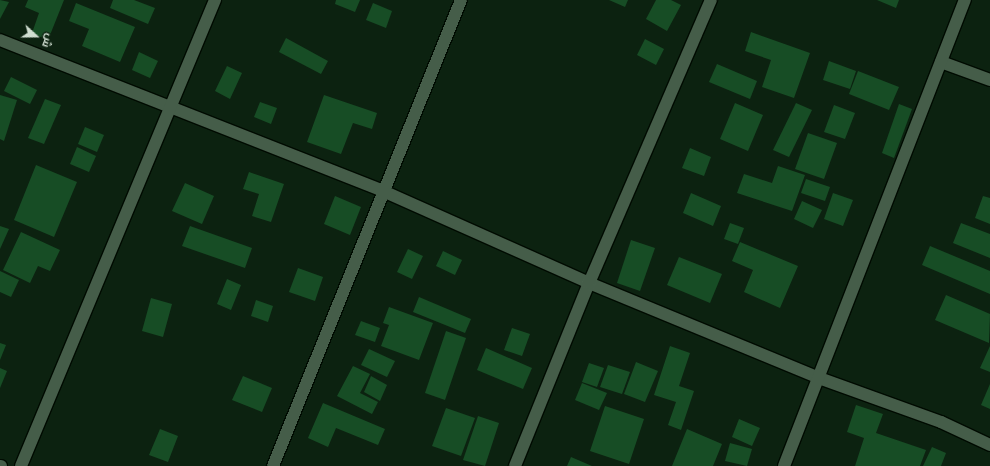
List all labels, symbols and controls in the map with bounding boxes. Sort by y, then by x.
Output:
north arrow [16,16,56,56]
text: ش [38,31,56,49]

